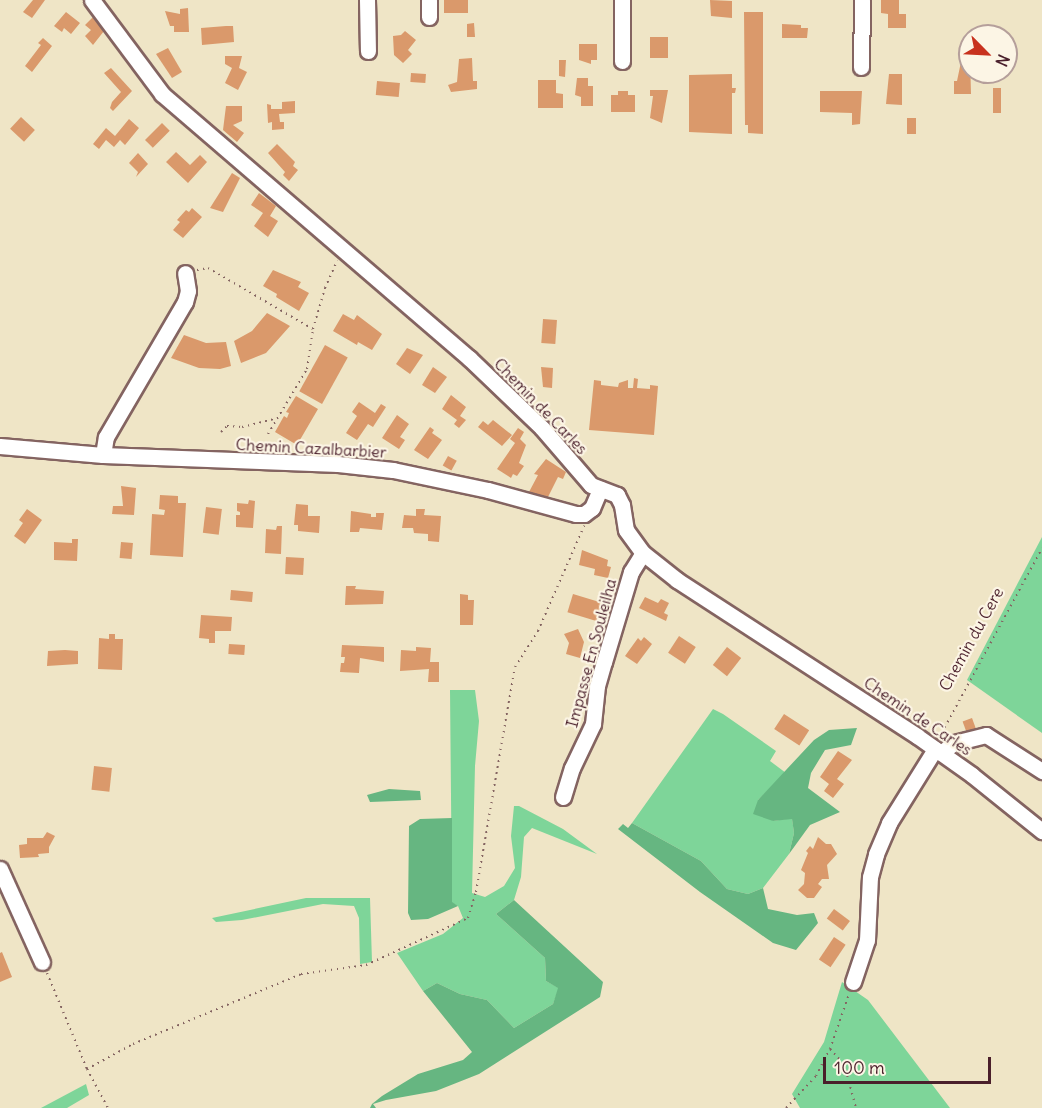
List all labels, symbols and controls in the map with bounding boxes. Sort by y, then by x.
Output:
north arrow [958,24,1018,84]
text: N [991,51,1014,70]
street label: Chemin de Carles [490,354,592,458]
street label: Chemin Cazalbarbier [235,434,387,462]
street label: Impasse En Souleilha [562,576,620,730]
street label: Chemin du Cere [935,584,1007,694]
street label: Chemin de Carles [860,673,976,759]
scale bar [826,1045,994,1083]
text: 100 m [834,1056,885,1079]

